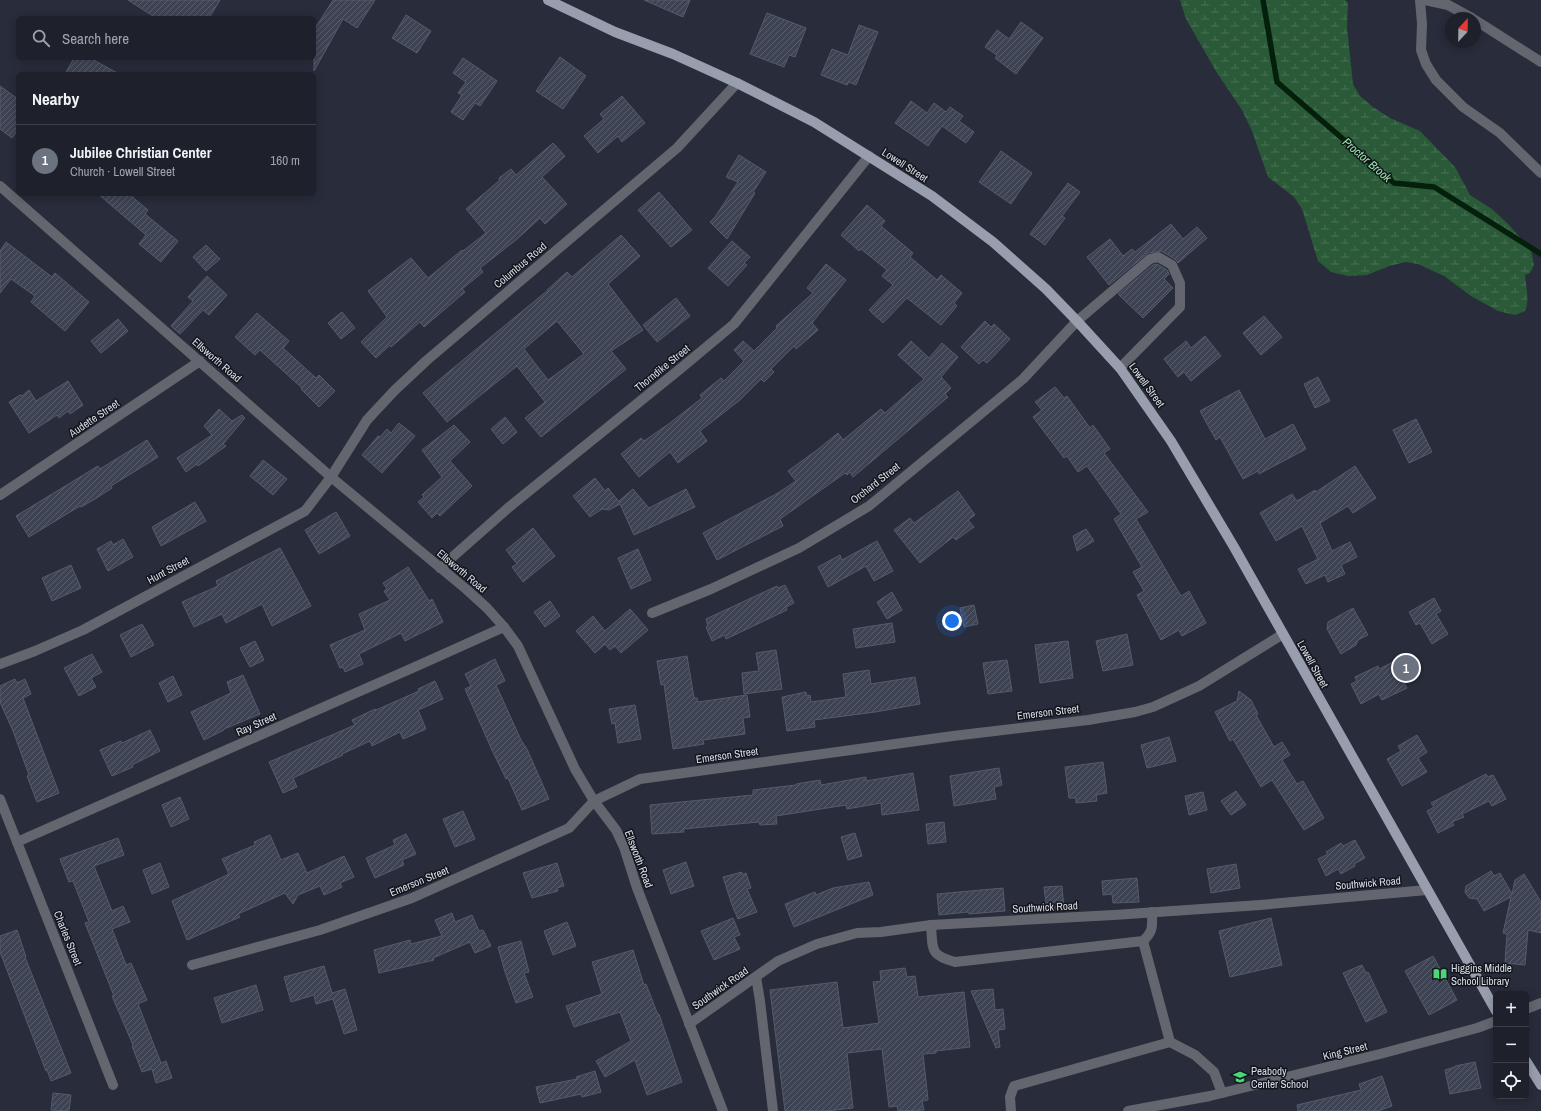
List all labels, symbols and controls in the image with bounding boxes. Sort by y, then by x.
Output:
north arrow [1445,12,1481,48]
search box [16,16,316,60]
icon: search [30,27,52,49]
text: Search here [62,28,129,49]
text: Nearby [32,87,79,110]
water label: Proctor Brook [1339,134,1396,186]
text: Jubilee Christian Center [70,142,212,163]
street label: Lowell Street [879,145,931,185]
text: 1 [42,152,48,169]
text: 160 m [270,152,300,169]
text: Church · Lowell Street [70,163,175,180]
street label: Columbus Road [491,239,549,291]
street label: Ellsworth Road [190,335,244,385]
street label: Thorndike Street [631,341,693,395]
street label: Lowell Street [1126,360,1168,411]
street label: Audette Street [65,396,122,440]
street label: Orchard Street [847,459,903,507]
street label: Ellsworth Road [434,546,490,596]
street label: Hunt Street [145,553,192,587]
your location [942,611,962,631]
street label: Lowell Street [1294,638,1332,691]
pin: 1 [1393,653,1419,683]
street label: Emerson Street [1016,701,1080,723]
street label: Ray Street [234,709,279,739]
street label: Emerson Street [695,744,759,766]
street label: Ellsworth Road [622,828,656,890]
street label: Emerson Street [387,863,451,899]
street label: Southwick Road [1335,873,1401,893]
street label: Southwick Road [1012,898,1078,916]
street label: Charles Street [51,909,85,968]
place label: Higgins Middle School Library [1451,961,1512,988]
street label: Southwick Road [689,963,751,1013]
library icon: Higgins Middle School Library [1432,966,1448,982]
map controls [1493,991,1529,1099]
button: + [1493,991,1529,1027]
button: − [1493,1027,1529,1063]
street label: King Street [1321,1039,1369,1063]
button: locate [1493,1063,1529,1099]
place label: Peabody Center School [1251,1064,1308,1091]
school or university icon: Peabody Center School [1232,1069,1248,1085]

